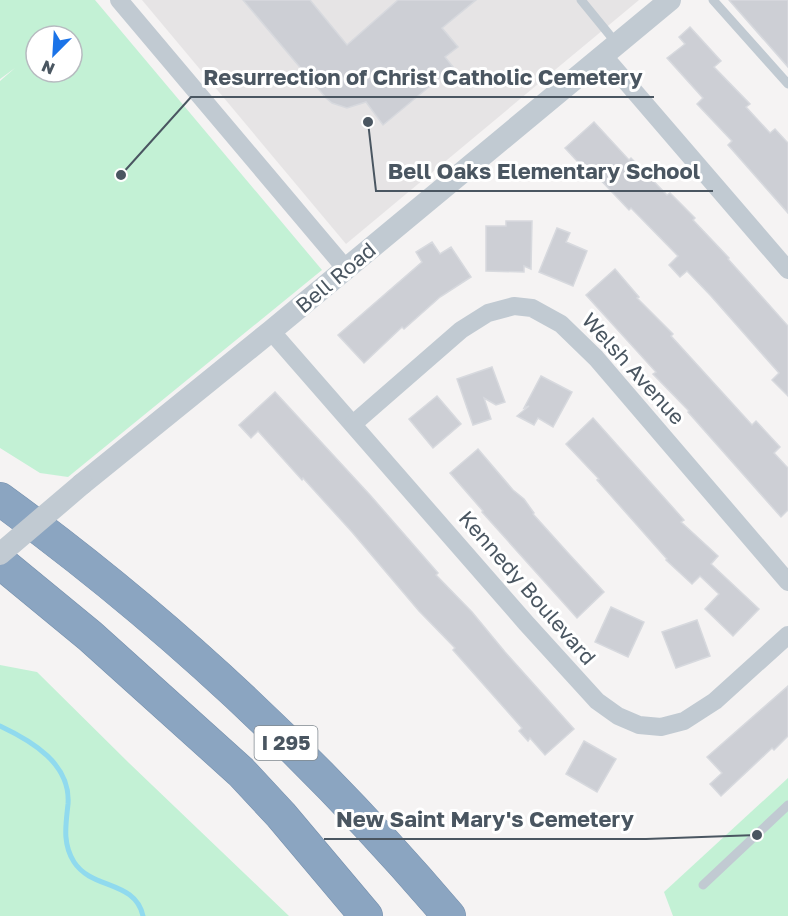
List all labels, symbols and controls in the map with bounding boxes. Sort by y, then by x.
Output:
north arrow [24,24,84,84]
text: N [38,56,58,79]
callout: Resurrection of Christ Catholic Cemetery [191,57,654,97]
text: Resurrection of Christ Catholic Cemetery [203,63,643,90]
callout: Bell Oaks Elementary School [376,151,713,191]
text: Bell Oaks Elementary School [388,157,700,184]
street label: Bell Road [290,236,381,318]
street label: Welsh Avenue [577,307,691,430]
street label: Kennedy Boulevard [454,505,602,670]
road number: I 295 [254,726,318,760]
callout: New Saint Mary's Cemetery [324,799,646,839]
text: New Saint Mary's Cemetery [336,805,634,832]

